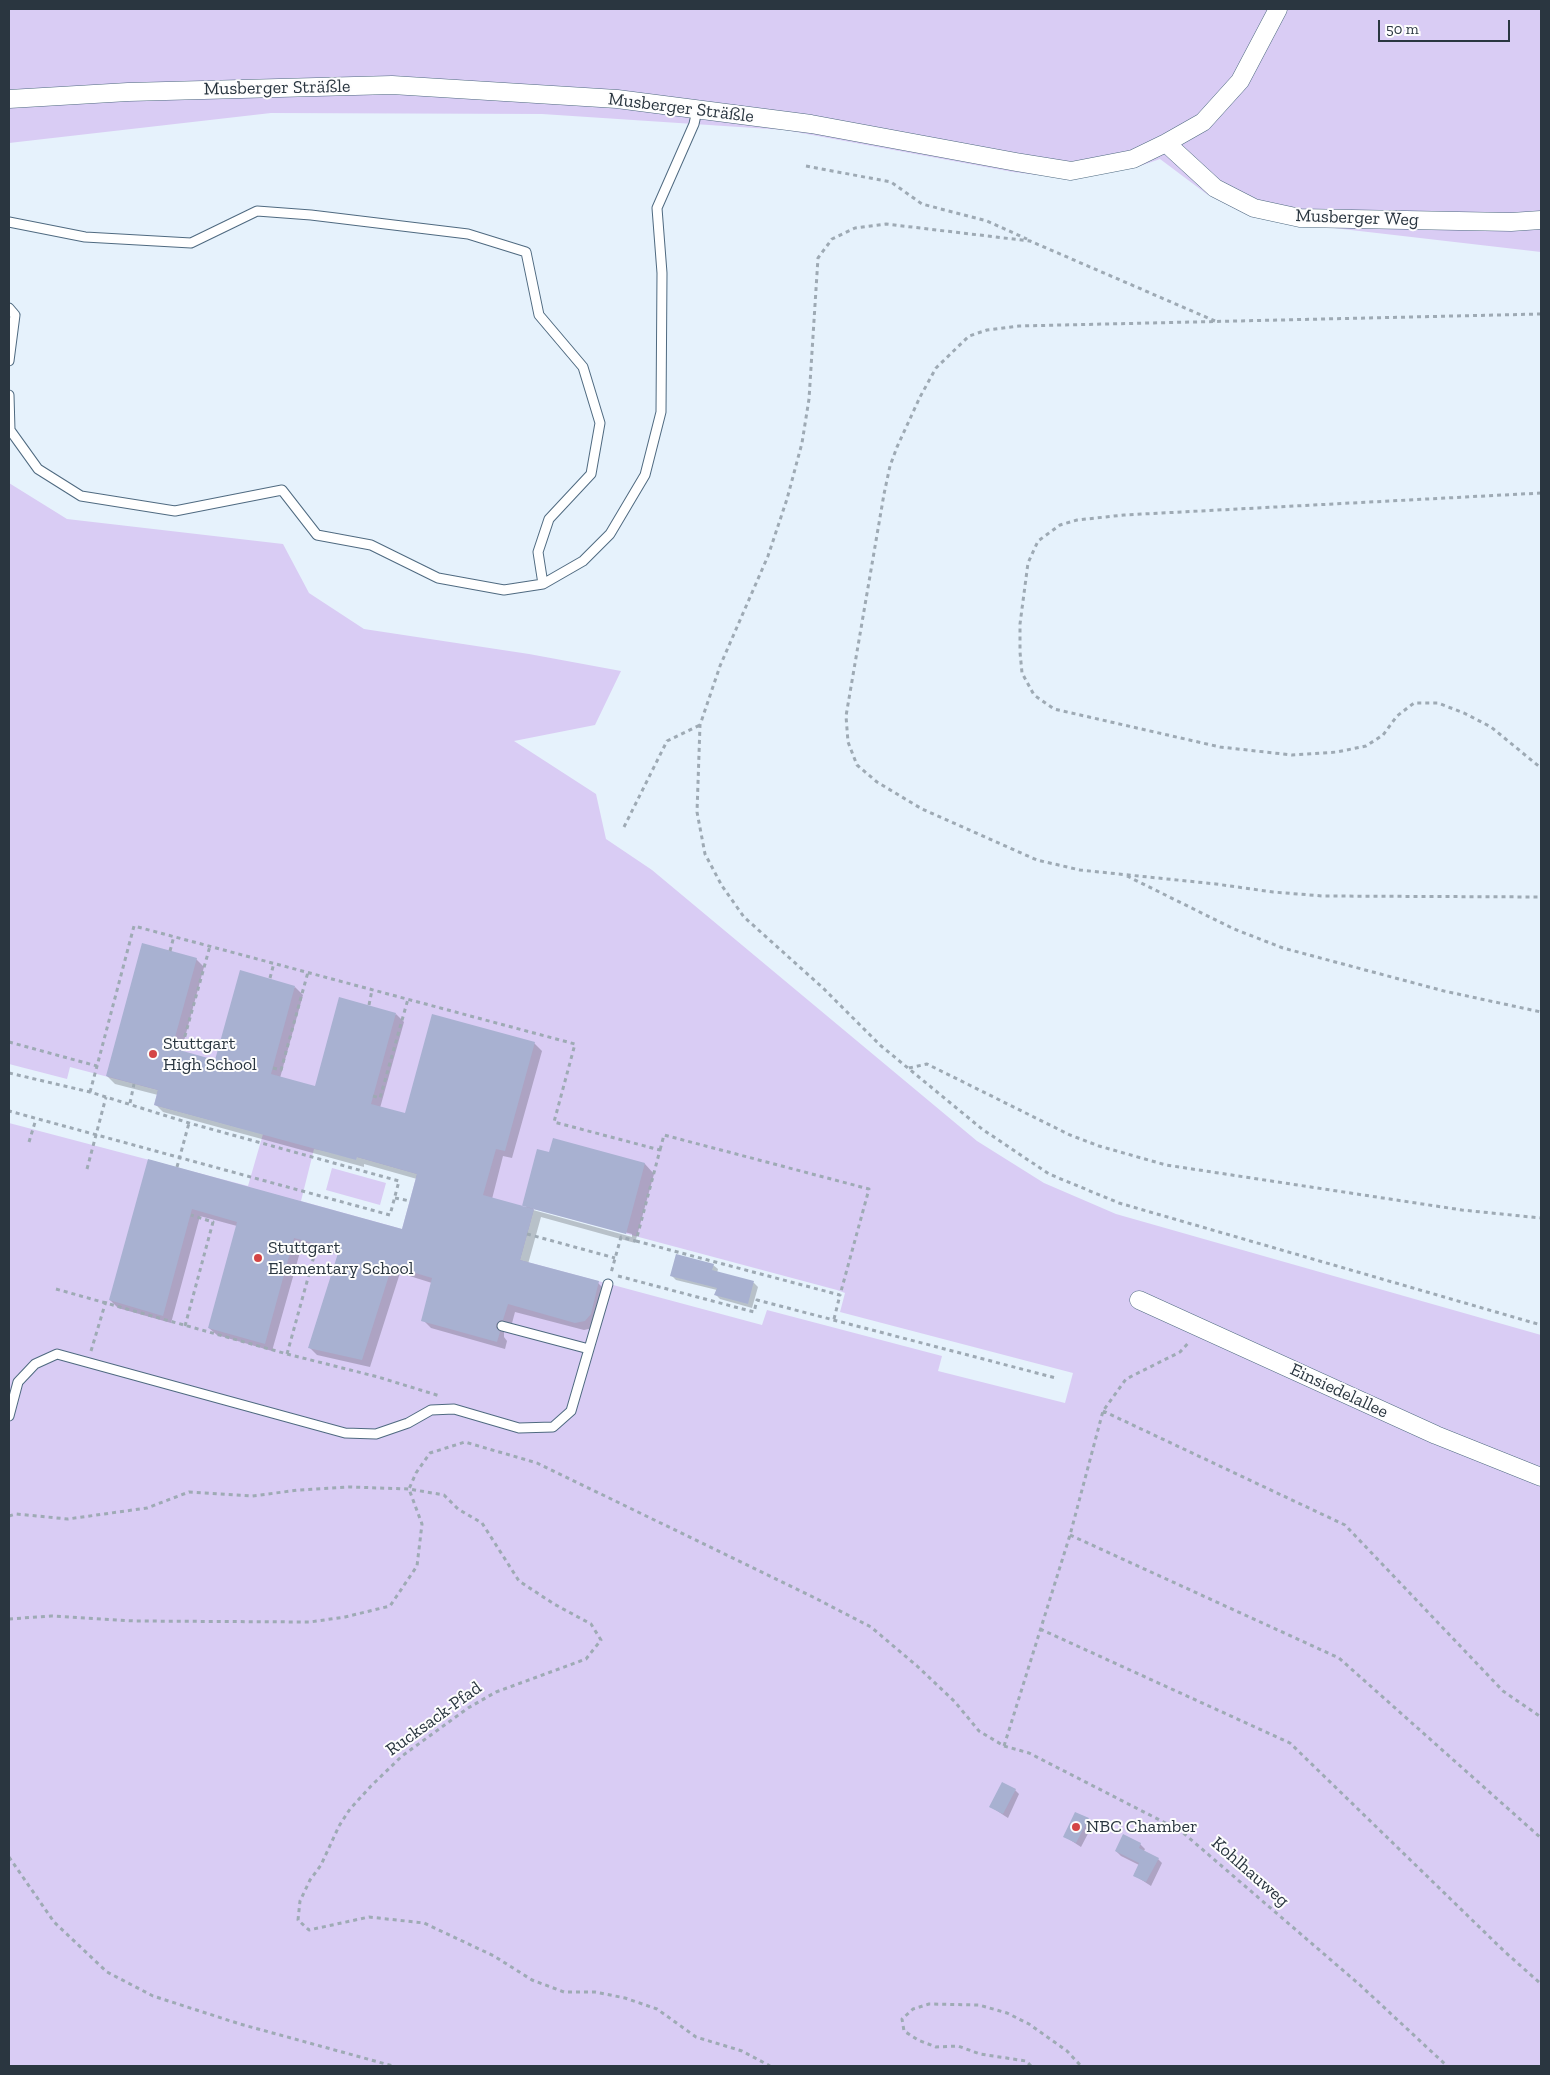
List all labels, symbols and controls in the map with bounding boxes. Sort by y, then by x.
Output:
scale bar [1380,10,1512,42]
text: 50 m [1386,20,1419,38]
street label: Musberger Sträßle [204,76,350,100]
street label: Musberger Sträßle [607,88,755,128]
street label: Musberger Weg [1295,205,1419,231]
place label: Stuttgart High School [163,1033,257,1076]
marker: Stuttgart High School [147,1048,159,1060]
place label: Stuttgart Elementary School [268,1237,414,1280]
marker: Stuttgart Elementary School [252,1252,264,1264]
street label: Einsiedelallee [1287,1359,1391,1423]
street label: Rucksack-Pfad [382,1677,486,1761]
place label: NBC Chamber [1086,1816,1197,1838]
marker: NBC Chamber [1070,1821,1082,1833]
street label: Kohlhauweg [1207,1832,1293,1912]

